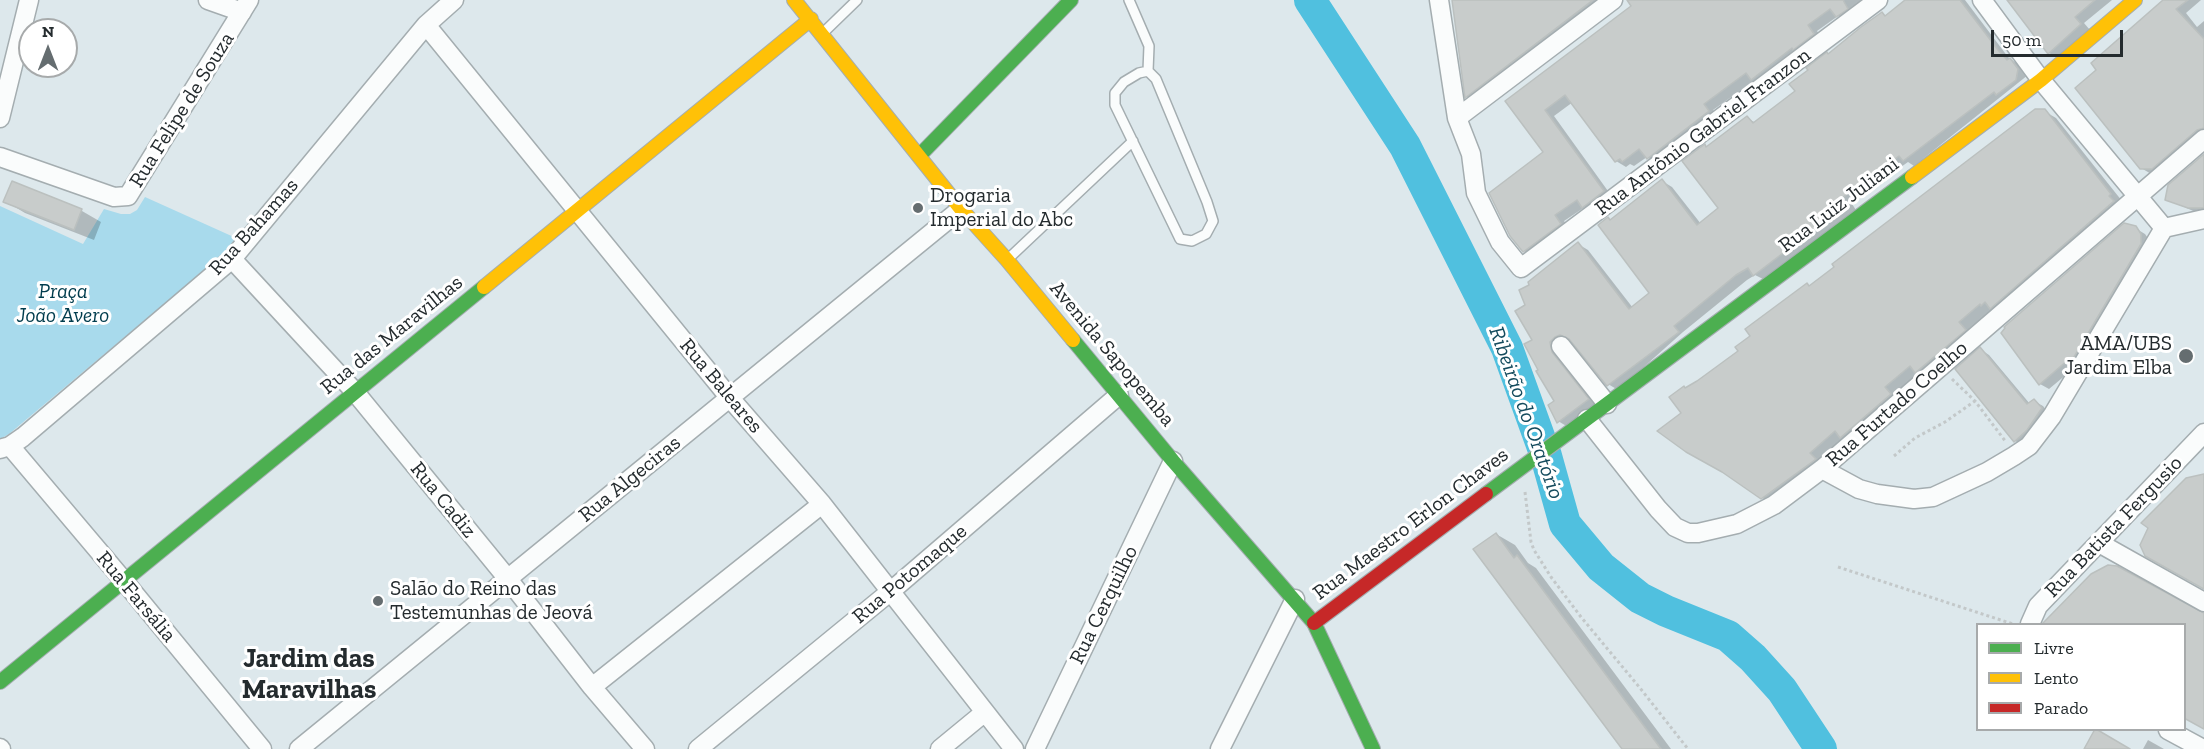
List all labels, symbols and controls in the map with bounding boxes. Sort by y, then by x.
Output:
north arrow [18,18,78,78]
scale bar [1994,18,2126,56]
text: N [42,22,54,41]
street label: Rua Felipe de Souza [124,28,240,192]
text: 50 m [2002,29,2041,51]
street label: Rua Antônio Gabriel Franzon [1590,43,1816,221]
street label: Rua Luiz Juliani [1774,152,1904,258]
street label: Rua Bahamas [204,173,304,281]
place label: Drogaria Imperial do Abc [930,183,1073,233]
marker: Drogaria Imperial do Abc [911,201,925,215]
street label: Rua das Maravilhas [316,270,468,400]
street label: Avenida Sapopemba [1044,276,1180,432]
park label: Praça João Avero [17,279,109,329]
water label: Ribeirão do Oratório [1483,323,1569,503]
place label: AMA/UBS Jardim Elba [2064,331,2172,381]
street label: Rua Baleares [674,333,768,439]
street label: Rua Furtado Coelho [1821,336,1973,472]
marker: AMA/UBS Jardim Elba [2177,347,2195,365]
street label: Rua Algeciras [574,430,686,528]
street label: Rua Maestro Erlon Chaves [1308,442,1514,606]
street label: Rua Batista Fergusio [2040,451,2188,603]
street label: Rua Cadiz [405,457,481,543]
street label: Rua Potomaque [848,519,972,629]
street label: Rua Cerquilho [1064,542,1144,668]
street label: Rua Farsália [91,546,181,648]
place label: Salão do Reino das Testemunhas de Jeová [390,576,593,626]
marker: Salão do Reino das Testemunhas de Jeová [371,594,385,608]
legend [1976,623,2186,731]
text: Livre [2034,637,2074,659]
district label: Jardim das Maravilhas [242,643,376,706]
text: Lento [2034,667,2079,689]
text: Parado [2034,697,2088,719]

